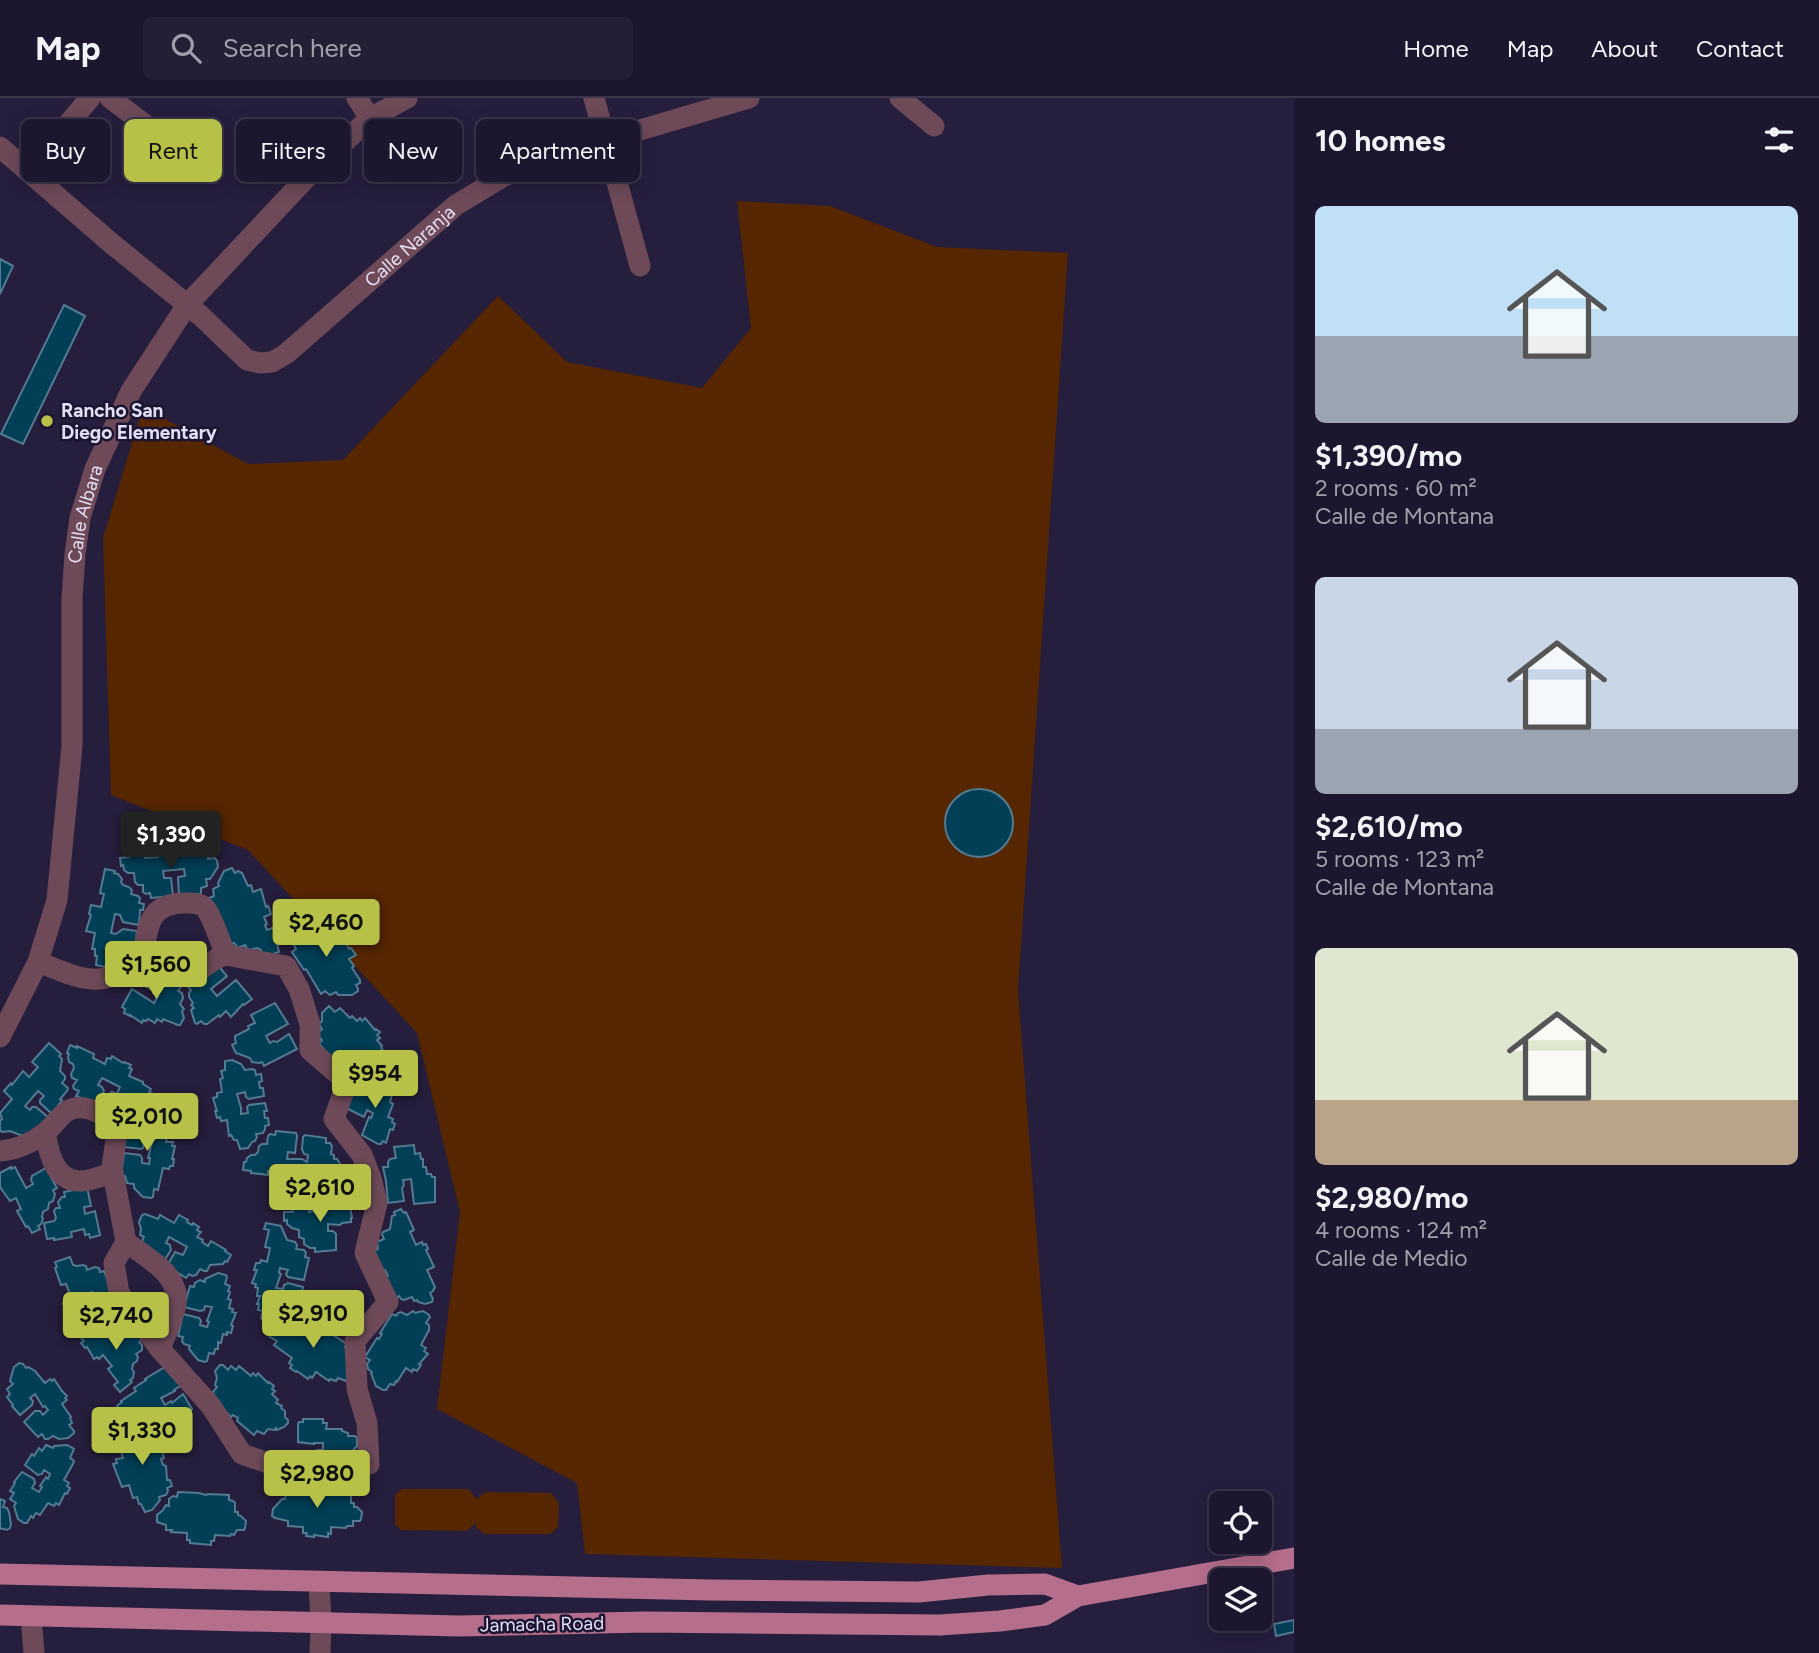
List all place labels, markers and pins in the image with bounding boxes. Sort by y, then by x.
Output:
place label: Rancho San Diego Elementary [61,399,217,444]
marker: Rancho San Diego Elementary [39,413,55,429]
pin: $1,390 [114,812,228,871]
pin: $2,460 [269,900,383,959]
pin: $1,560 [99,942,213,1001]
pin: $954 [334,1051,416,1110]
pin: $2,010 [90,1094,204,1153]
pin: $2,610 [263,1164,377,1224]
pin: $2,910 [256,1290,370,1350]
pin: $2,740 [59,1292,173,1352]
pin: $1,330 [85,1408,199,1467]
pin: $2,980 [260,1450,374,1510]

